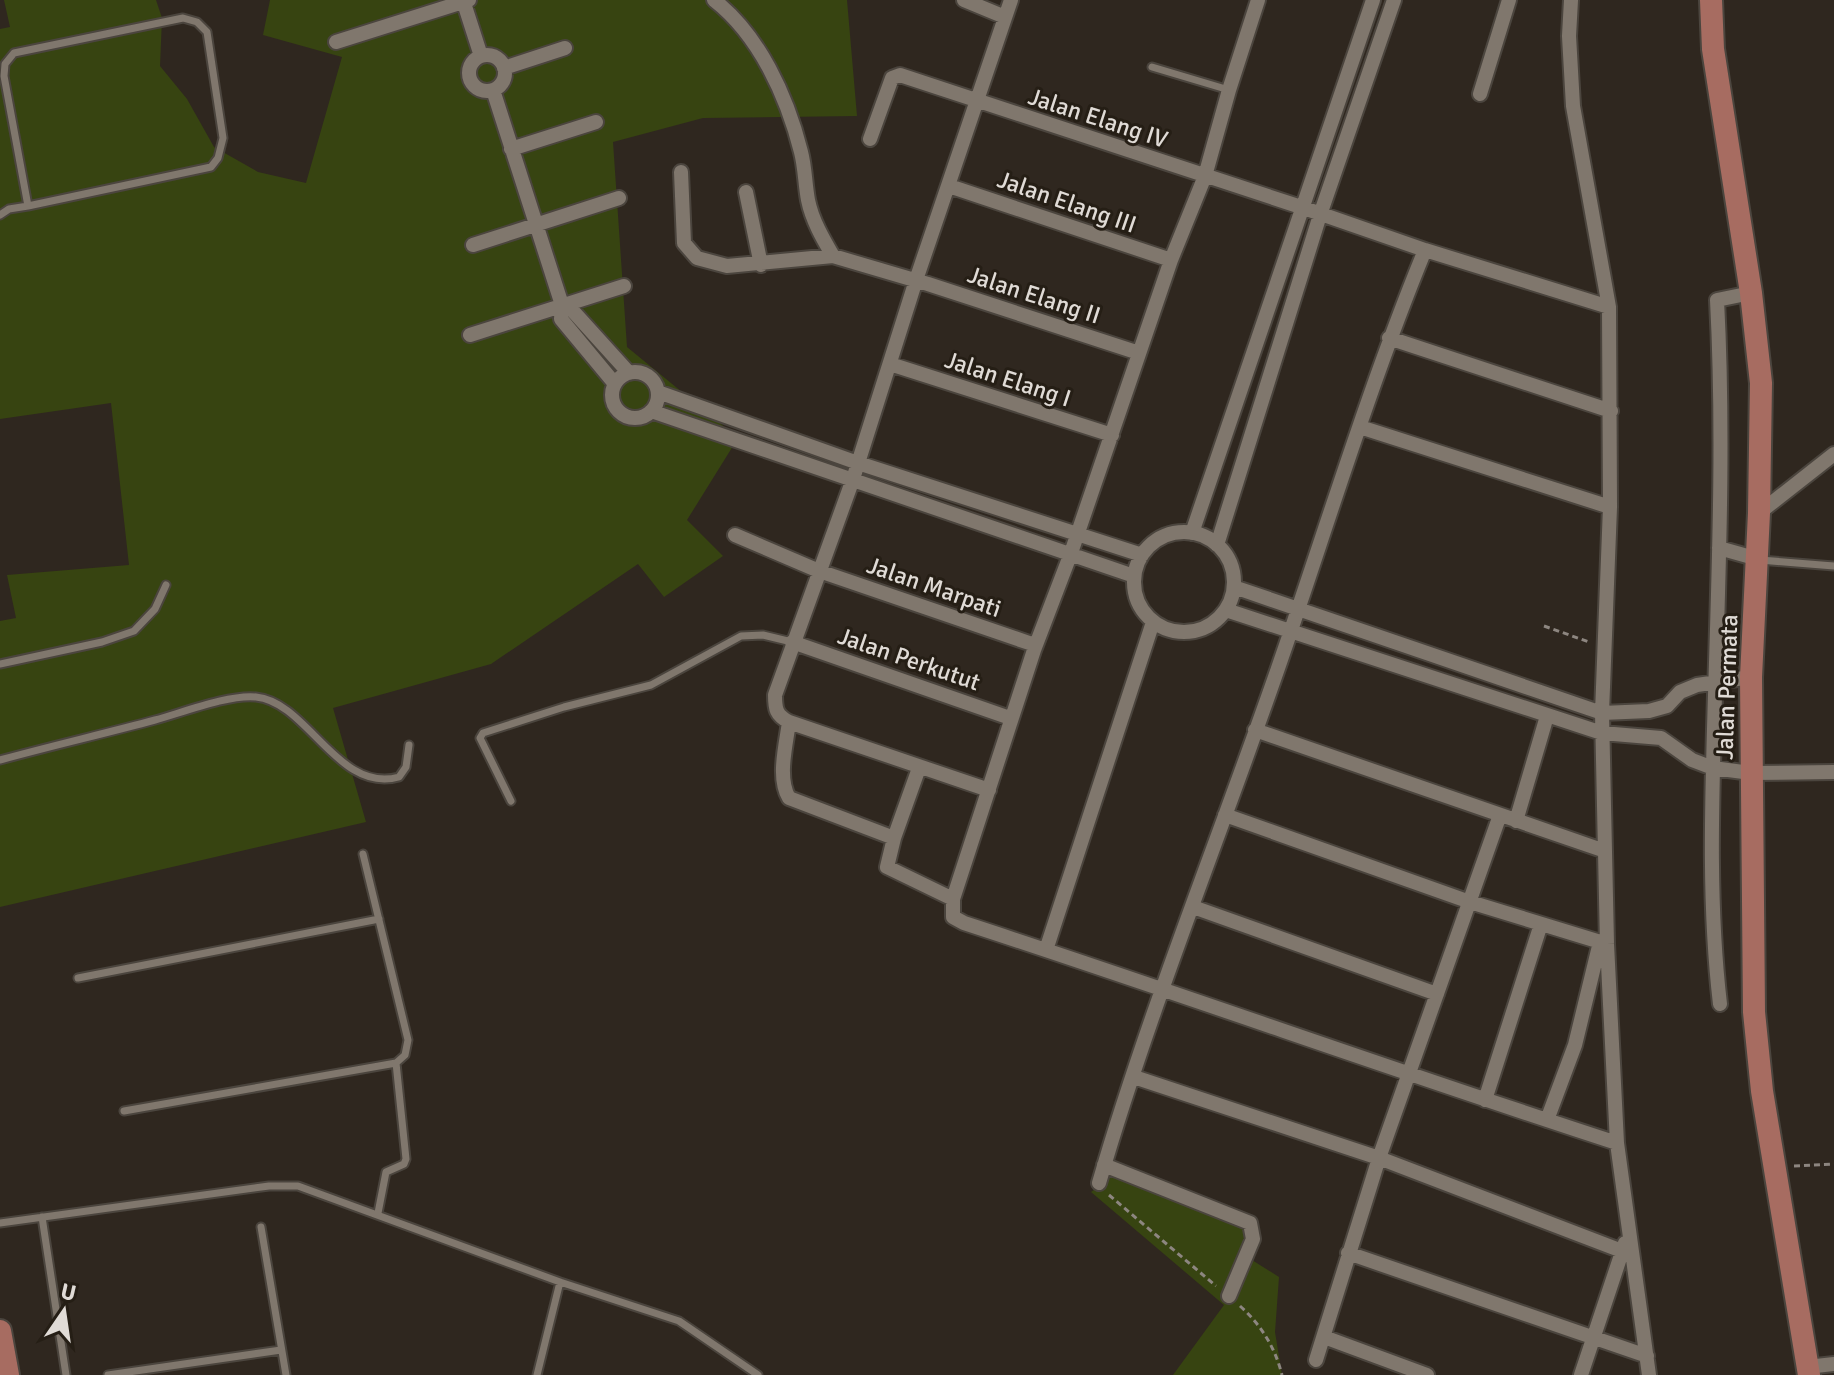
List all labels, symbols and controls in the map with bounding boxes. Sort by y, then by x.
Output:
street label: Jalan Elang IV [1025,81,1172,155]
street label: Jalan Elang III [994,164,1140,240]
street label: Jalan Elang II [964,259,1104,331]
street label: Jalan Elang I [941,345,1075,413]
street label: Jalan Marpati [863,550,1005,624]
street label: Jalan Permata [1709,614,1745,760]
street label: Jalan Perkutut [834,621,984,697]
north arrow [24,1271,104,1351]
text: U [58,1277,79,1307]

